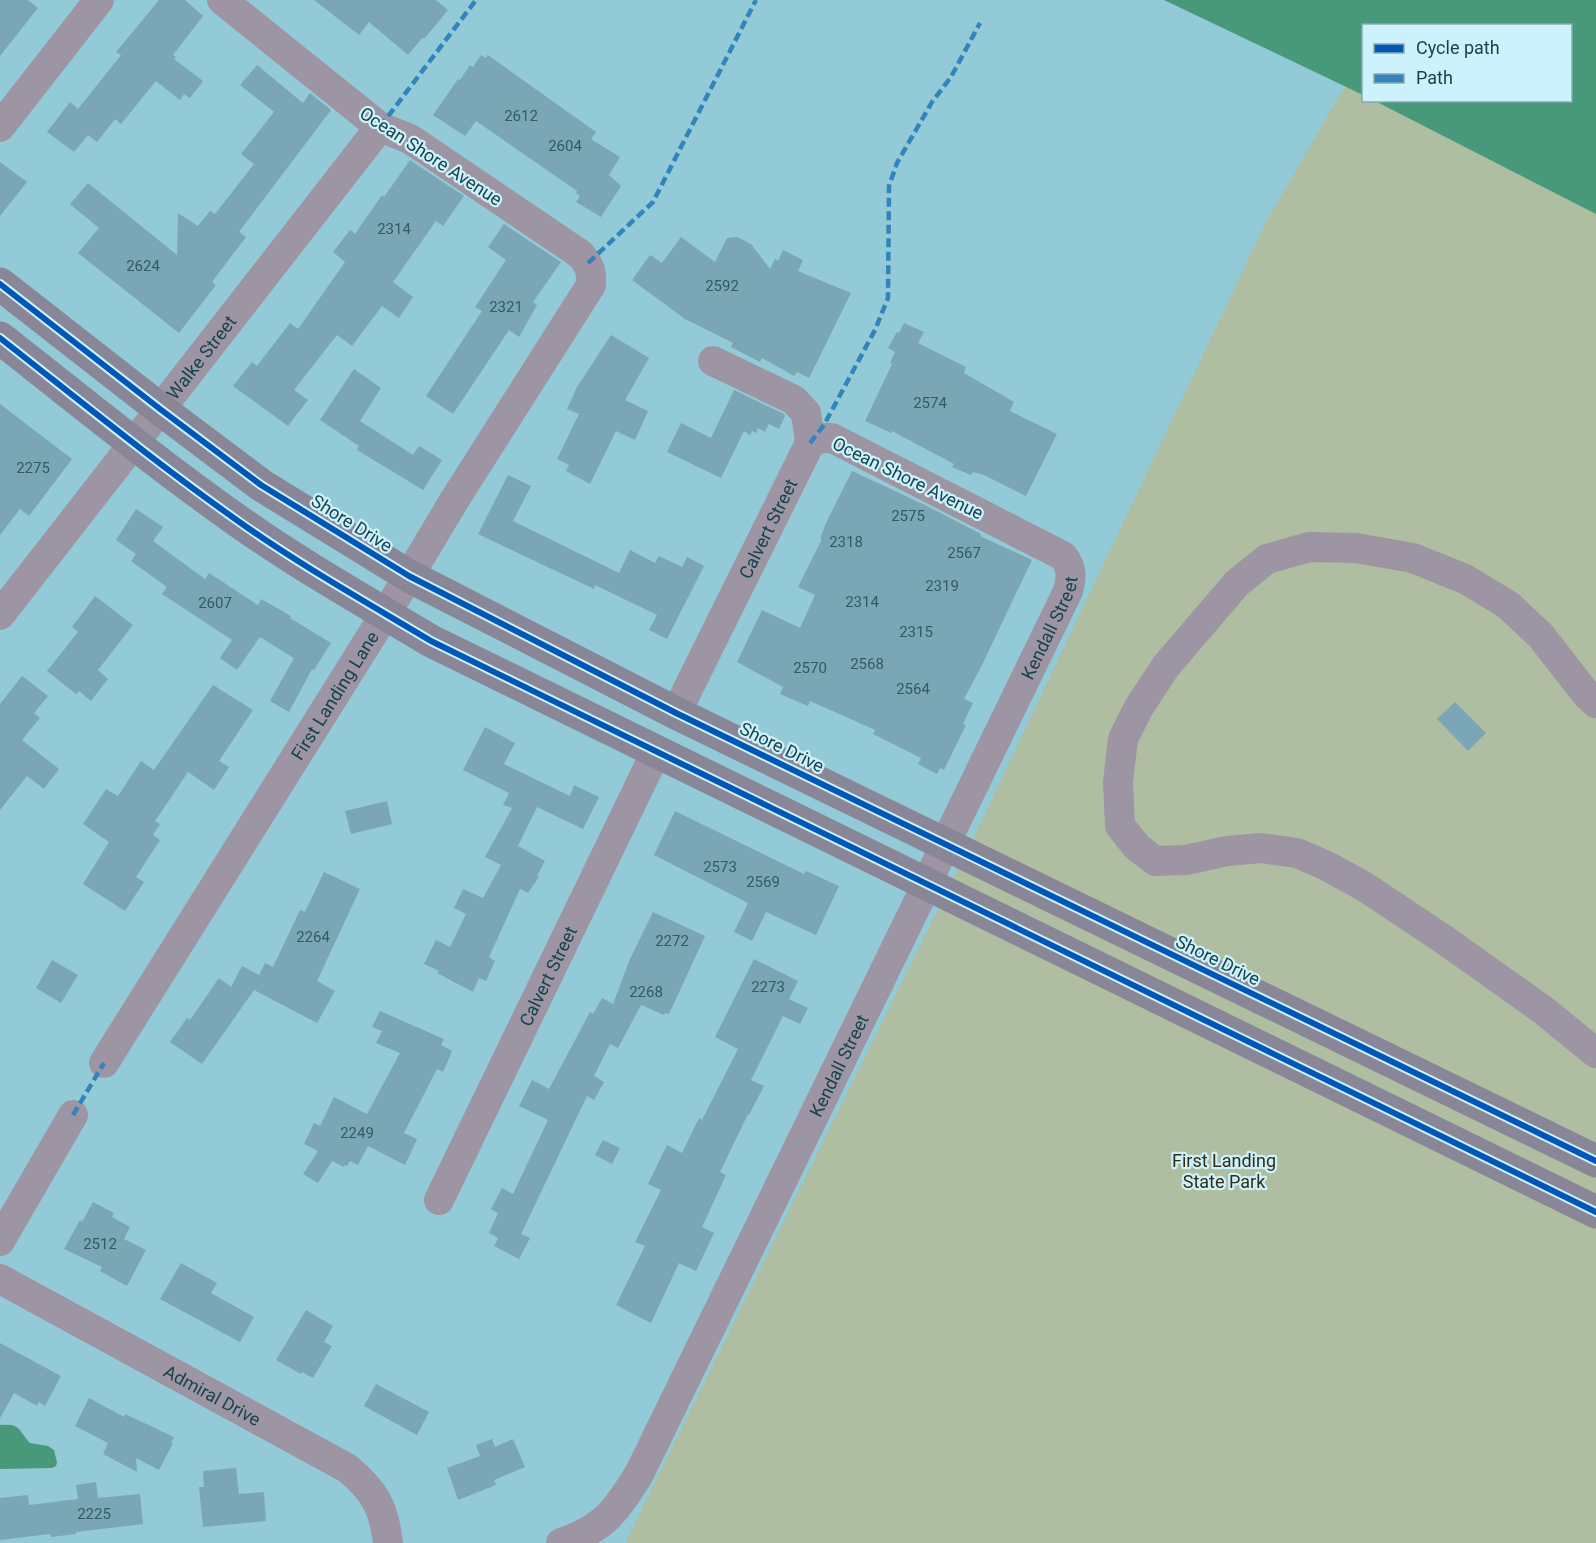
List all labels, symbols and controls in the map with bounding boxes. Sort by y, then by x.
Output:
legend [1362,24,1572,102]
text: Cycle path [1416,37,1500,58]
text: Path [1416,67,1453,88]
street label: Ocean Shore Avenue [356,102,506,210]
house number: 2612 [504,107,538,125]
house number: 2604 [548,137,582,155]
house number: 2314 [377,220,411,238]
house number: 2624 [126,257,160,275]
house number: 2592 [705,277,739,295]
house number: 2321 [489,298,523,316]
street label: Walke Street [162,311,240,403]
house number: 2574 [913,394,947,412]
street label: Ocean Shore Avenue [829,432,987,524]
house number: 2275 [16,459,50,477]
street label: Calvert Street [734,475,801,582]
street label: Shore Drive [308,490,396,556]
house number: 2575 [891,507,925,525]
house number: 2318 [829,533,863,551]
house number: 2567 [947,544,981,562]
street label: Kendall Street [1016,575,1081,682]
house number: 2319 [925,577,959,595]
house number: 2314 [845,593,879,611]
house number: 2607 [198,594,232,612]
house number: 2315 [899,623,933,641]
street label: First Landing Lane [286,627,382,763]
house number: 2568 [850,655,884,673]
house number: 2570 [793,659,827,677]
house number: 2564 [896,680,930,698]
street label: Shore Drive [736,718,828,776]
house number: 2573 [703,858,737,876]
house number: 2569 [746,873,780,891]
street label: Calvert Street [514,922,581,1029]
house number: 2264 [296,928,330,946]
street label: Shore Drive [1172,931,1264,989]
house number: 2272 [655,932,689,950]
house number: 2273 [751,978,785,996]
house number: 2268 [629,983,663,1001]
street label: Kendall Street [805,1011,872,1120]
house number: 2249 [340,1124,374,1142]
park label: First Landing State Park [1172,1150,1276,1192]
house number: 2512 [83,1235,117,1253]
street label: Admiral Drive [161,1360,265,1430]
house number: 2225 [77,1505,111,1523]

